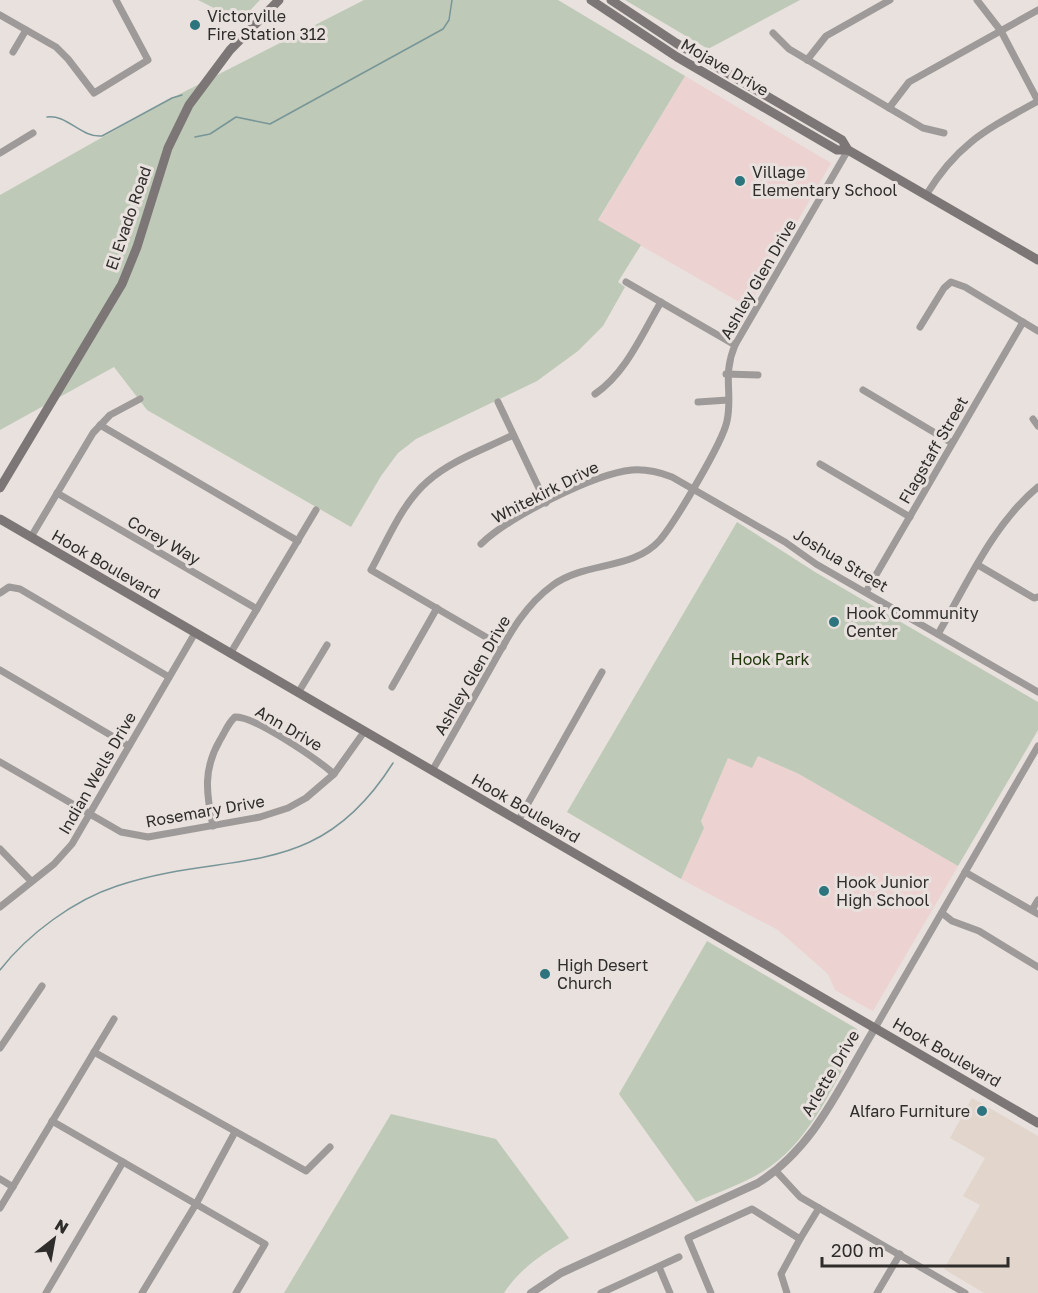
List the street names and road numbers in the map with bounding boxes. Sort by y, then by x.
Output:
street label: Mojave Drive [678,34,772,100]
street label: El Evado Road [101,163,155,273]
street label: Ashley Glen Drive [716,216,800,342]
street label: Flagstaff Street [894,393,972,507]
street label: Whitekirk Drive [488,456,602,528]
street label: Corey Way [124,511,204,569]
street label: Joshua Street [790,524,892,596]
street label: Hook Boulevard [48,525,164,603]
street label: Ashley Glen Drive [430,612,514,738]
street label: Ann Drive [252,701,326,755]
street label: Indian Wells Drive [54,708,140,838]
street label: Hook Boulevard [468,769,584,847]
street label: Rosemary Drive [144,791,266,831]
street label: Hook Boulevard [889,1013,1005,1091]
street label: Arlette Drive [797,1026,863,1120]

